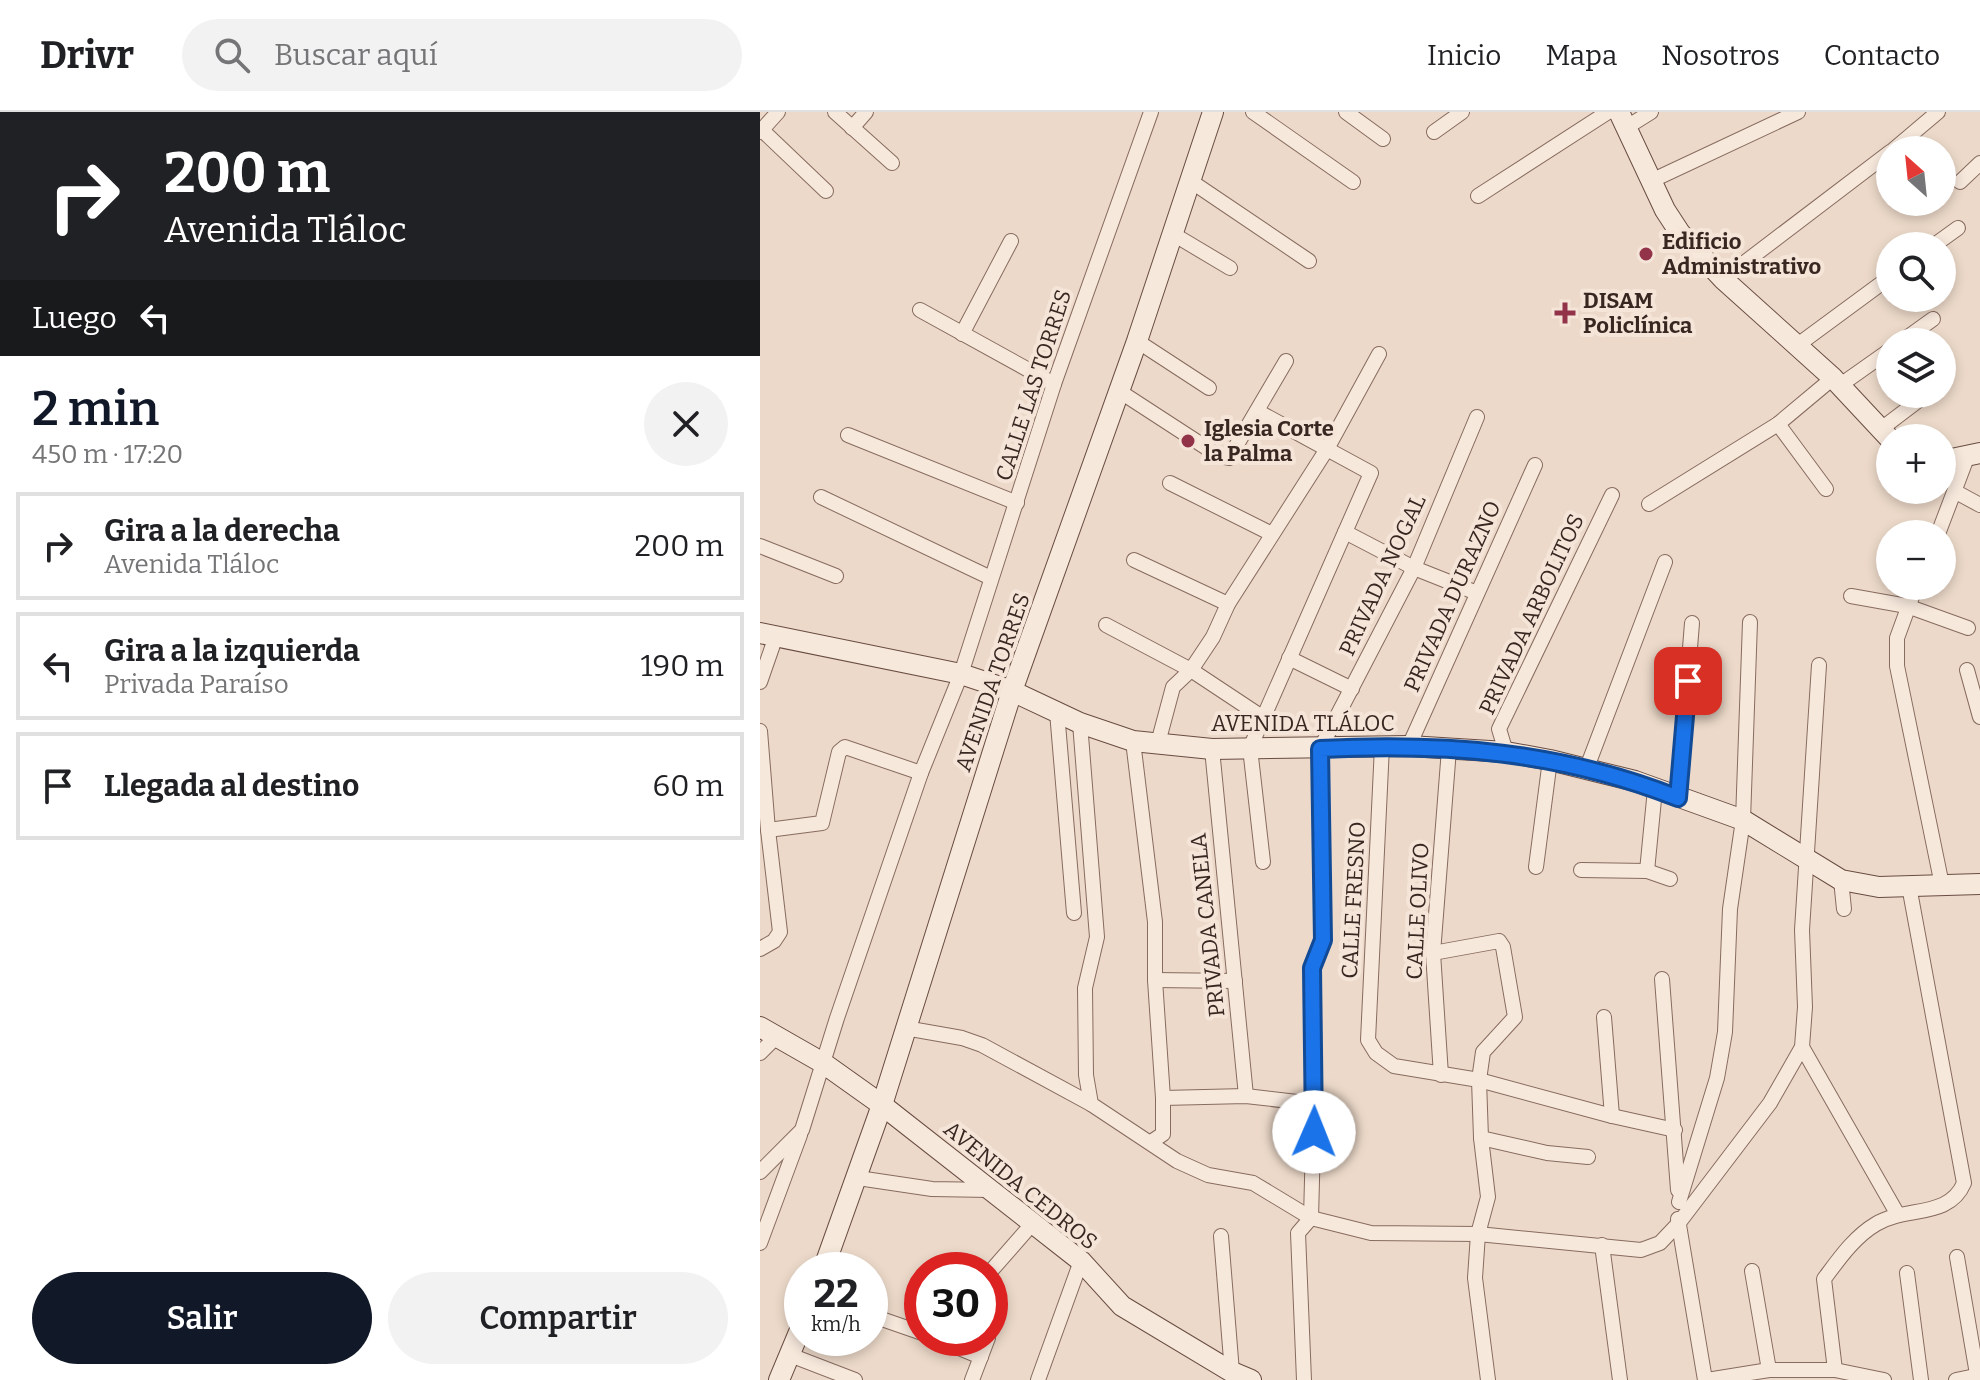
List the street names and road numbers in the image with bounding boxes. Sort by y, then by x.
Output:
street label: CALLE LAS TORRES [990,286,1077,484]
street label: PRIVADA NOGAL [1333,490,1432,660]
street label: PRIVADA DURAZNO [1398,497,1507,696]
street label: PRIVADA ARBOLITOS [1473,510,1590,719]
street label: AVENIDA TORRES [949,589,1036,775]
street label: AVENIDA TLÁLOC [1211,710,1395,737]
street label: CALLE FRESNO [1336,821,1371,979]
street label: PRIVADA CANELA [1184,831,1231,1018]
street label: CALLE OLIVO [1400,842,1435,980]
street label: AVENIDA CEDROS [939,1115,1103,1256]

